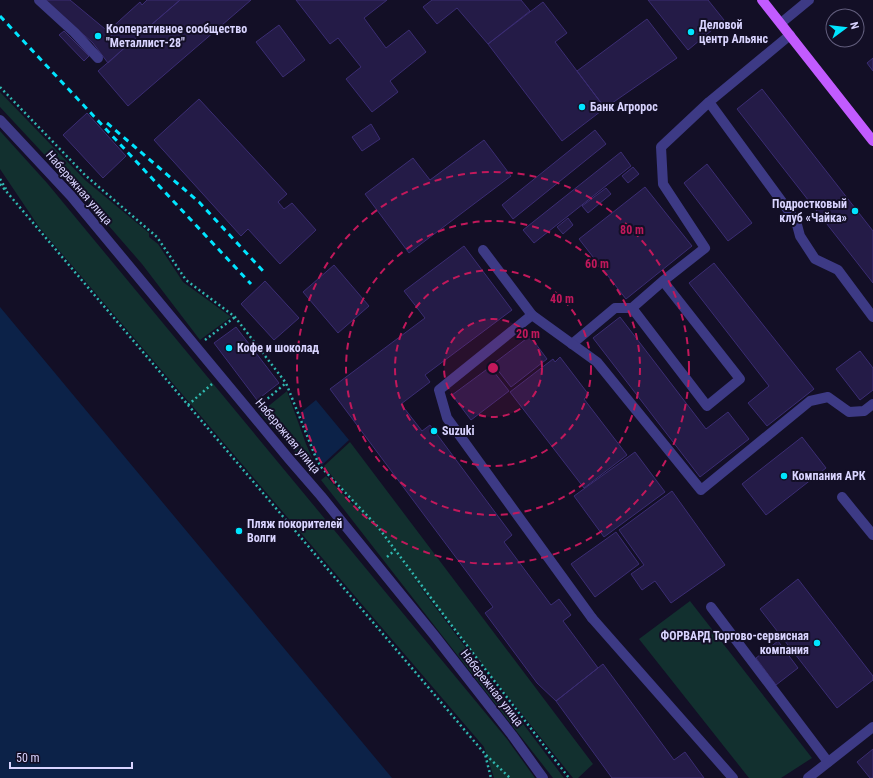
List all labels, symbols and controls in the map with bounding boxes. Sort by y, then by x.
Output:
north arrow [825,8,865,48]
place label: Деловой центр Альянс [699,18,768,46]
text: N [847,21,861,31]
place label: Кооперативное сообщество "Металлист-28" [106,22,247,50]
marker: Деловой центр Альянс [686,27,696,37]
marker: Кооперативное сообщество "Металлист-28" [93,31,103,41]
place label: Банк Агророс [590,100,658,114]
marker: Банк Агророс [577,102,587,112]
street label: Набережная улица [43,148,115,228]
place label: Подростковый клуб «Чайка» [772,197,847,225]
marker: Подростковый клуб «Чайка» [850,206,860,216]
text: 80 m [620,223,644,237]
text: 60 m [585,257,609,271]
text: 40 m [550,292,574,306]
text: 20 m [516,327,540,341]
place label: Кофе и шоколад [237,341,319,355]
marker: Кофе и шоколад [224,343,234,353]
centre of rings [486,361,500,375]
street label: Набережная улица [253,396,324,477]
place label: Suzuki [442,424,474,438]
marker: Suzuki [429,426,439,436]
place label: Компания АРК [792,469,866,483]
marker: Компания АРК [779,471,789,481]
place label: Пляж покорителей Волги [247,517,342,545]
marker: Пляж покорителей Волги [234,526,244,536]
place label: ФОРВАРД Торгово-сервисная компания [661,629,809,657]
marker: ФОРВАРД Торгово-сервисная компания [812,638,822,648]
street label: Набережная улица [458,647,526,729]
scale bar [10,744,132,770]
text: 50 m [16,751,40,765]

